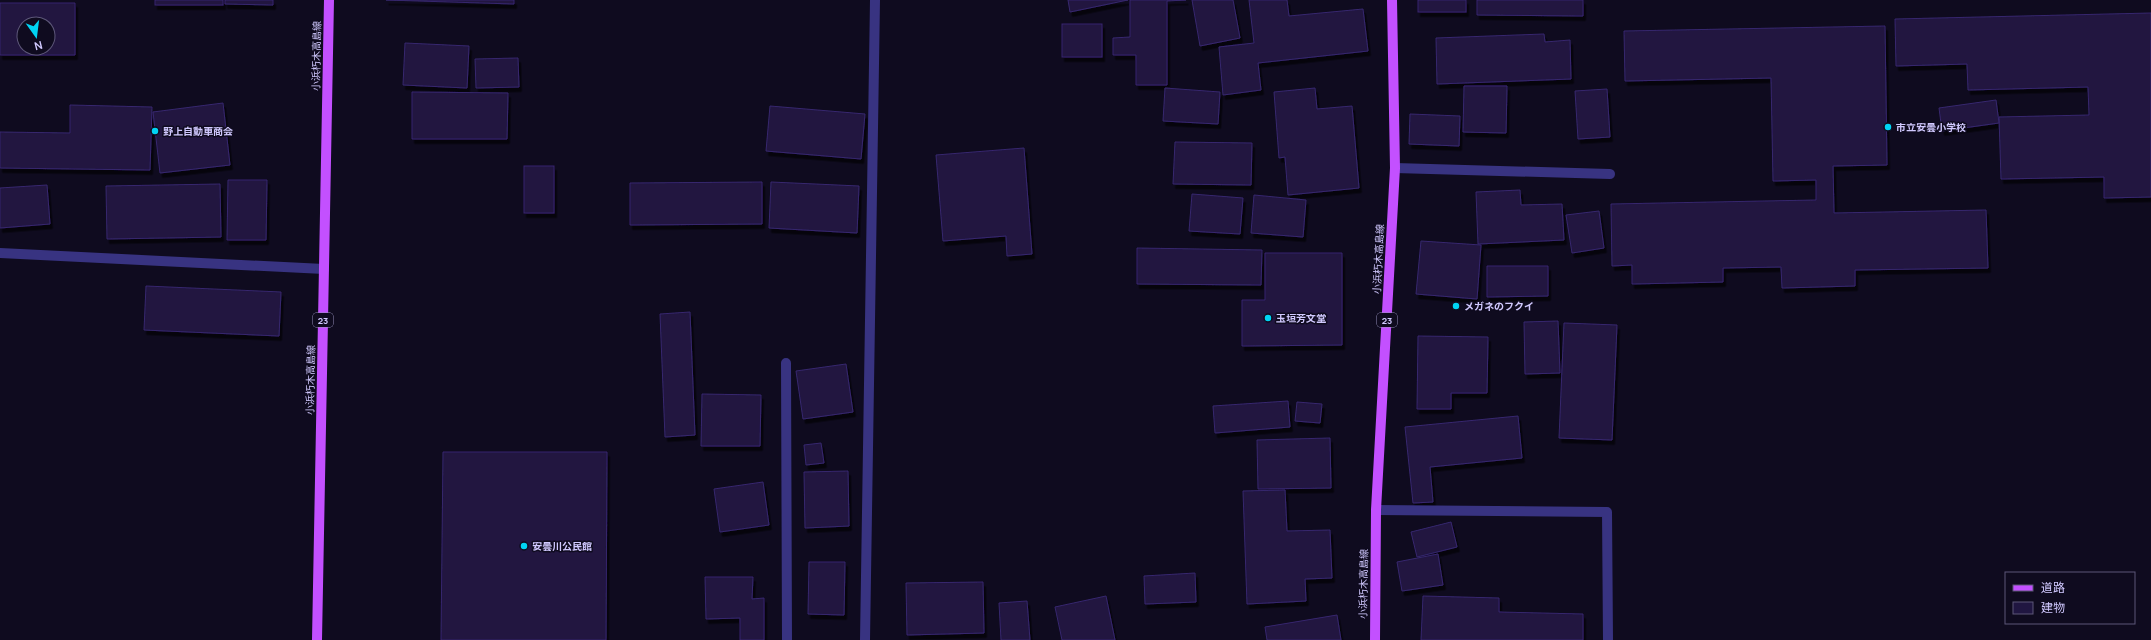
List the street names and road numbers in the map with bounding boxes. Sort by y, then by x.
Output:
street label: 小浜朽木高島線 [308,21,324,91]
street label: 小浜朽木高島線 [1369,224,1387,294]
road number: 23 [313,313,333,327]
road number: 23 [1377,313,1397,327]
street label: 小浜朽木高島線 [302,345,318,415]
street label: 小浜朽木高島線 [1355,549,1371,619]

